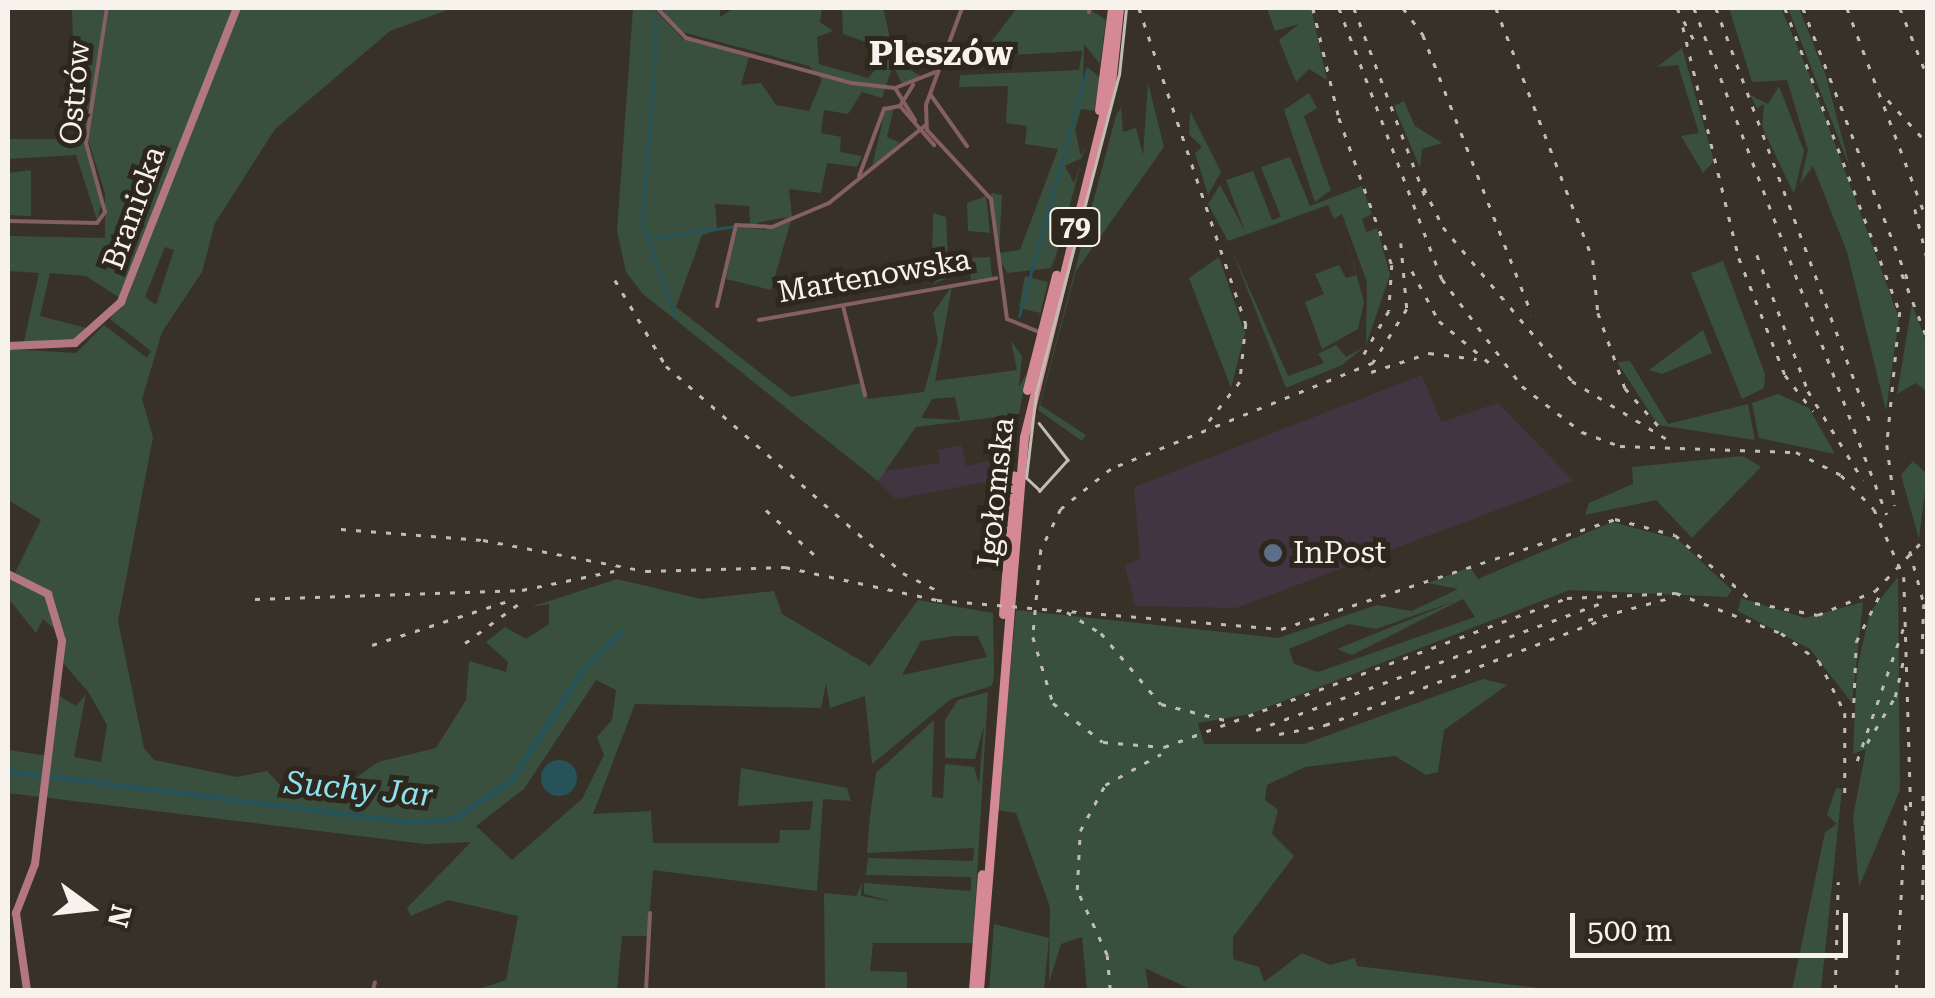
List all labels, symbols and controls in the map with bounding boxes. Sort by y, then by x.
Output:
district label: Pleszów [869,33,1013,75]
street label: Ostrów [53,40,97,146]
street label: Branicka [95,142,173,274]
road number: 79 [1048,204,1102,250]
street label: Martenowska [775,241,973,311]
street label: Igołomska [970,416,1022,568]
place label: InPost [1293,535,1386,571]
marker: InPost [1262,542,1284,564]
water label: Suchy Jar [283,763,435,815]
north arrow [40,858,140,958]
scale bar [1575,893,1852,955]
text: N [101,901,138,931]
text: 500 m [1587,913,1672,948]

